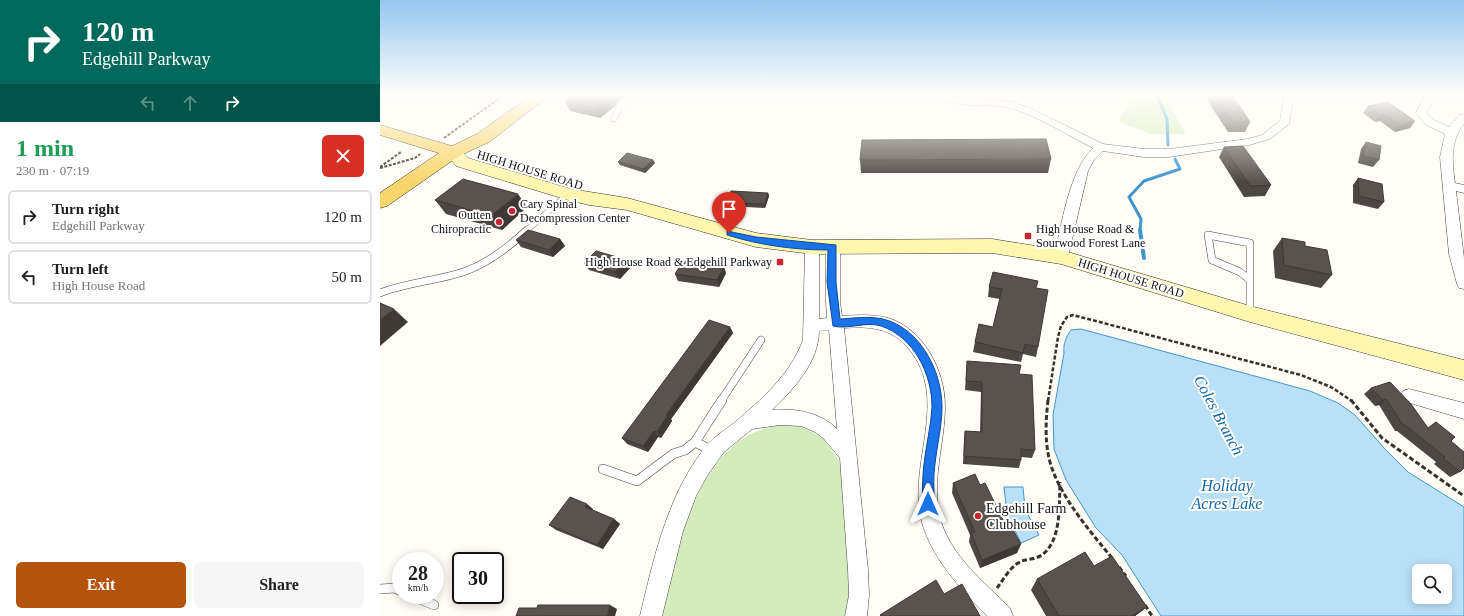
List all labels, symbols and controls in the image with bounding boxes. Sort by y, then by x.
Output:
icon: right [16,16,68,68]
text: 120 m [82,16,154,47]
text: Edgehill Parkway [82,49,210,69]
icon: left [137,92,159,114]
icon: ahead [179,92,201,114]
icon: right [221,92,243,114]
text: 1 min [16,135,74,161]
button: close [322,135,364,177]
street label: HIGH HOUSE ROAD [475,147,585,193]
text: 230 m · 07:19 [16,163,89,178]
pin [712,192,746,233]
place label: Cary Spinal Decompression Center [520,197,630,225]
icon: arrive [718,198,740,220]
text: Turn right [52,201,119,217]
icon: right [18,206,40,228]
marker: Cary Spinal Decompression Center [507,206,517,216]
place label: Outten Chiropractic [431,208,491,236]
text: 120 m [324,209,362,225]
marker: Outten Chiropractic [494,217,504,227]
text: Edgehill Parkway [52,218,145,233]
place label: High House Road & Sourwood Forest Lane [1036,222,1145,250]
marker: High House Road & Sourwood Forest Lane [1023,231,1033,241]
place label: High House Road & Edgehill Parkway [585,255,772,269]
street label: HIGH HOUSE ROAD [1076,255,1186,301]
marker: High House Road & Edgehill Parkway [775,257,785,267]
text: Turn left [52,261,109,277]
icon: left [18,266,40,288]
text: 50 m [332,269,362,285]
text: High House Road [52,278,145,293]
water label: Coles Branch [1191,372,1247,458]
water label: Holiday Acres Lake [1191,477,1262,512]
position arrow [907,483,949,525]
place label: Edgehill Farm Clubhouse [986,501,1067,532]
marker: Edgehill Farm Clubhouse [973,511,983,521]
speed limit sign: 30 [452,552,504,604]
button: Exit [16,562,186,608]
button: Share [194,562,364,608]
text: 28 [408,562,428,584]
map controls [1412,564,1452,604]
button: search [1412,564,1452,604]
text: km/h [408,582,428,593]

